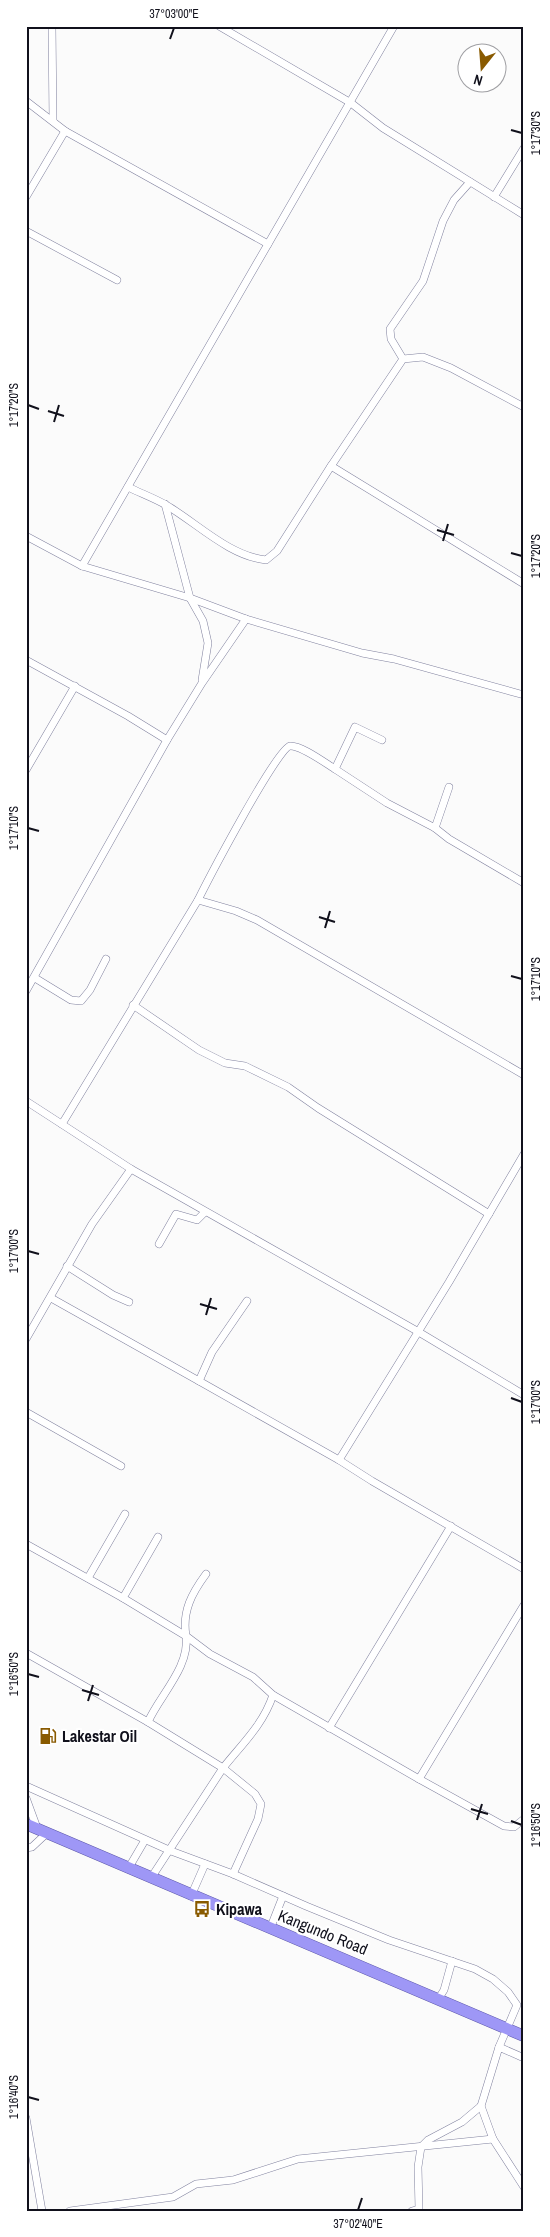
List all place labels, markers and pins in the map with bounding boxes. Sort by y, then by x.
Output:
place label: Lakestar Oil [62,1725,137,1747]
fuel station icon: Lakestar Oil [38,1726,58,1746]
place label: Kipawa [216,1898,263,1920]
bus stop icon: Kipawa [192,1899,212,1919]

